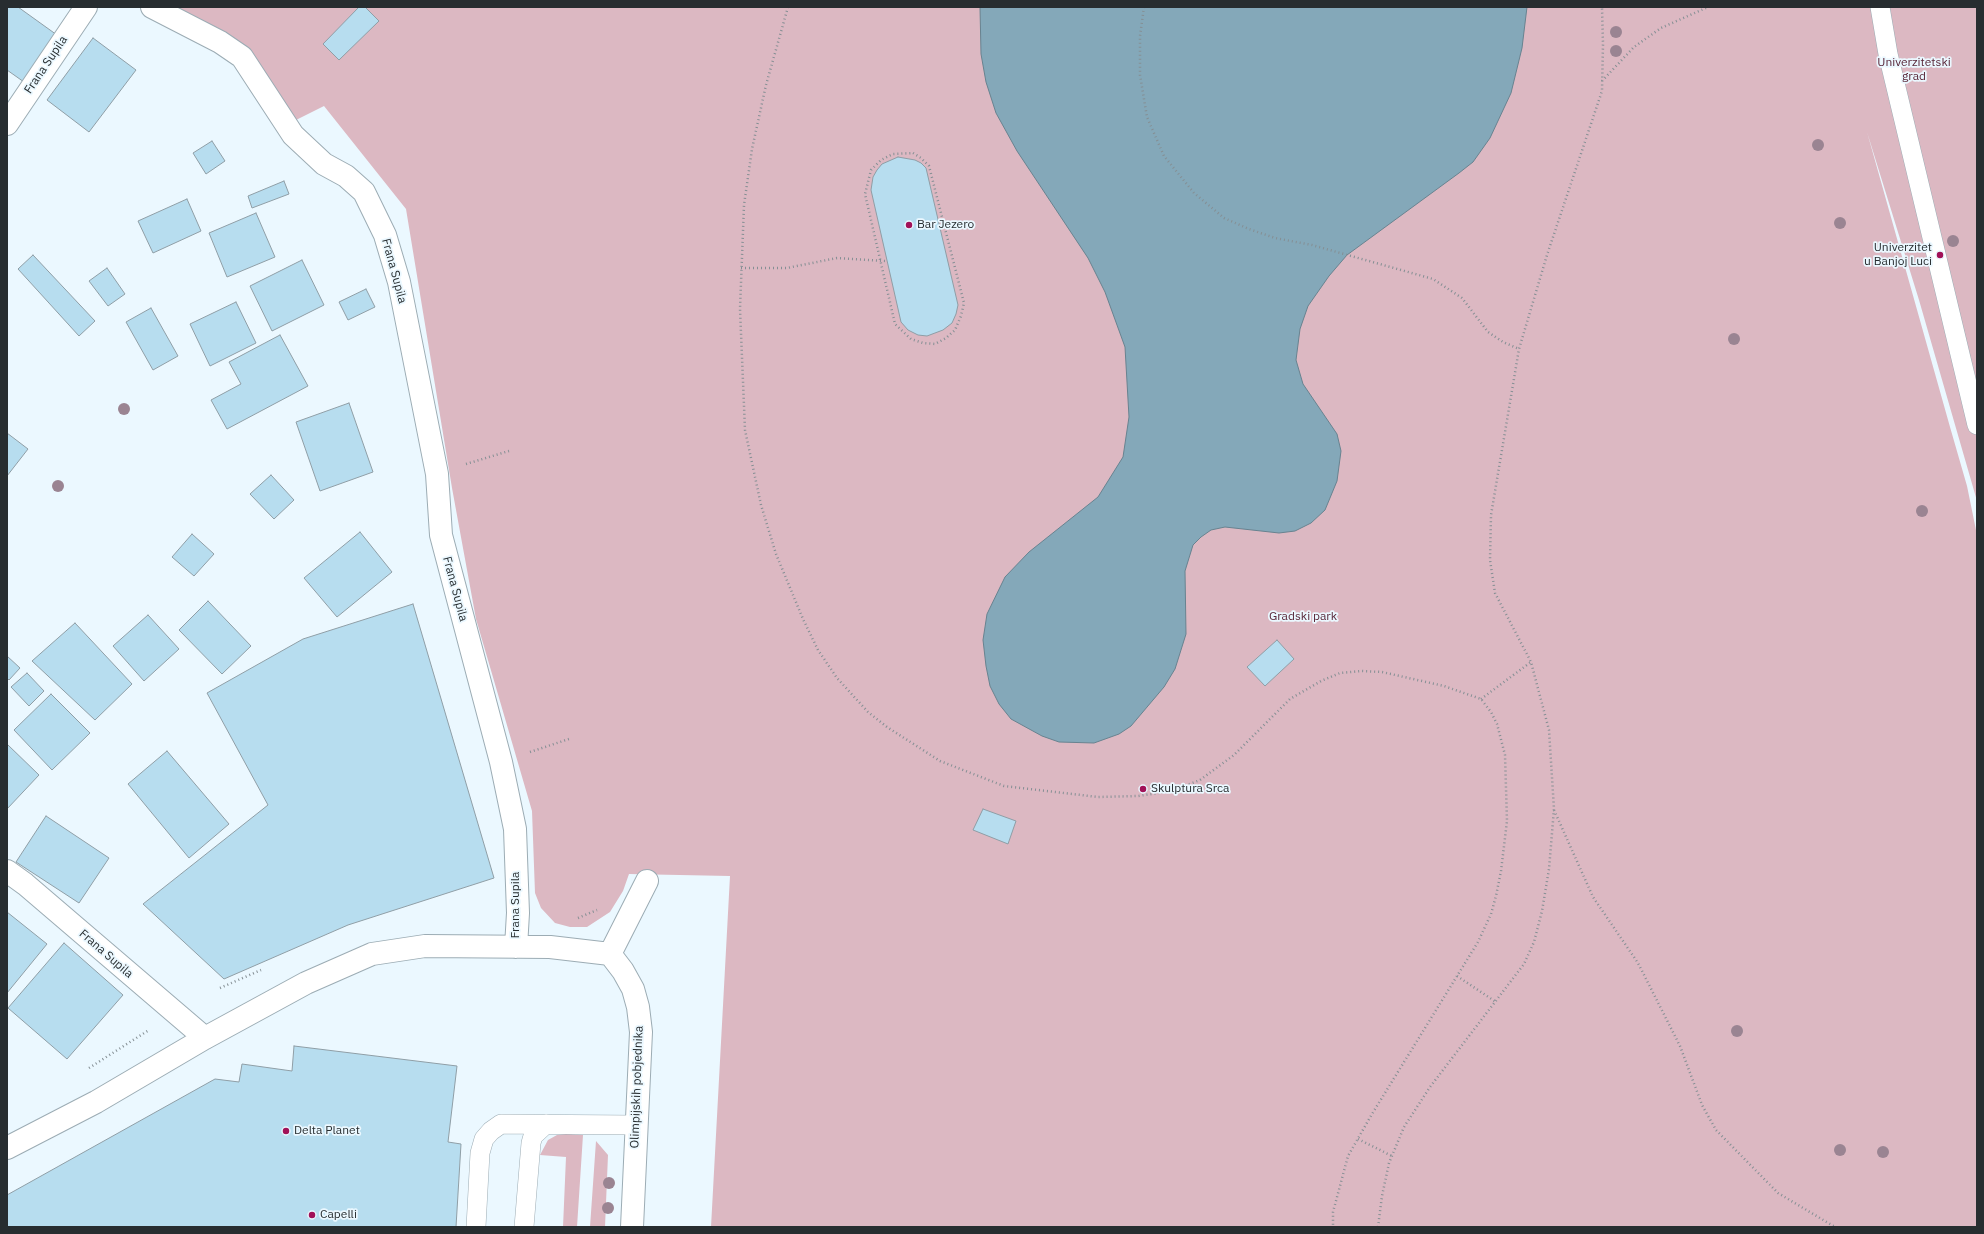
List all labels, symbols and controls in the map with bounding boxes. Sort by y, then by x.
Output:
street label: Frana Supila [21,33,71,97]
park label: Univerzitetski grad [1877,56,1951,84]
place label: Bar Jezero [917,218,974,232]
marker: Bar Jezero [904,220,914,230]
street label: Frana Supila [378,237,410,305]
place label: Univerzitet u Banjoj Luci [1864,241,1932,269]
marker: Univerzitet u Banjoj Luci [1935,250,1945,260]
street label: Frana Supila [439,555,471,623]
park label: Gradski park [1269,610,1337,624]
place label: Skulptura Srca [1151,782,1230,796]
marker: Skulptura Srca [1138,784,1148,794]
street label: Frana Supila [509,872,523,938]
street label: Frana Supila [76,927,136,981]
street label: Olimpijskih pobjednika [628,1025,646,1149]
place label: Delta Planet [294,1124,360,1138]
marker: Delta Planet [281,1126,291,1136]
place label: Capelli [320,1208,357,1222]
marker: Capelli [307,1210,317,1220]

